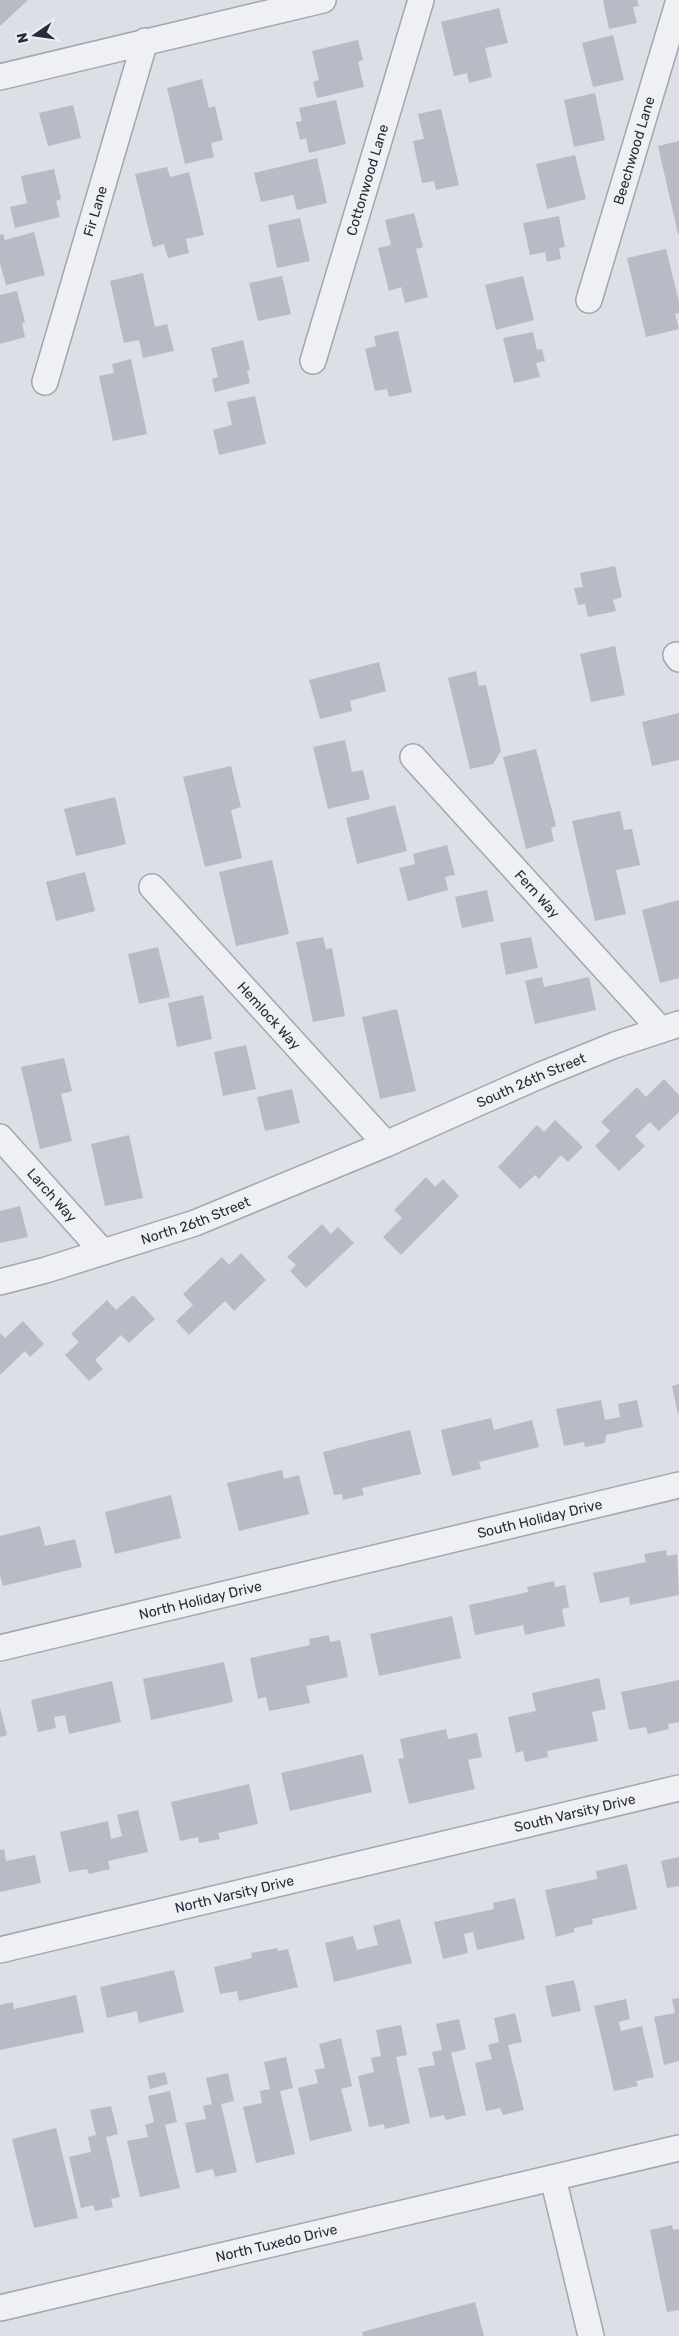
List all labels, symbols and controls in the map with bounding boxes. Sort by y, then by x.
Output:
north arrow [10,10,60,60]
text: N [13,31,32,45]
street label: Beechwood Lane [610,94,659,207]
street label: Cottonwood Lane [343,122,392,238]
street label: Fir Lane [80,184,111,239]
street label: Fern Way [511,867,563,922]
street label: Hemlock Way [234,978,304,1054]
street label: South 26th Street [474,1050,589,1112]
street label: Larch Way [23,1165,80,1226]
street label: North 26th Street [139,1193,253,1249]
street label: South Holiday Drive [476,1496,604,1542]
street label: North Holiday Drive [137,1577,264,1623]
street label: South Varsity Drive [513,1791,638,1836]
street label: North Varsity Drive [173,1872,296,1917]
street label: North Tuxedo Drive [214,2221,339,2266]

